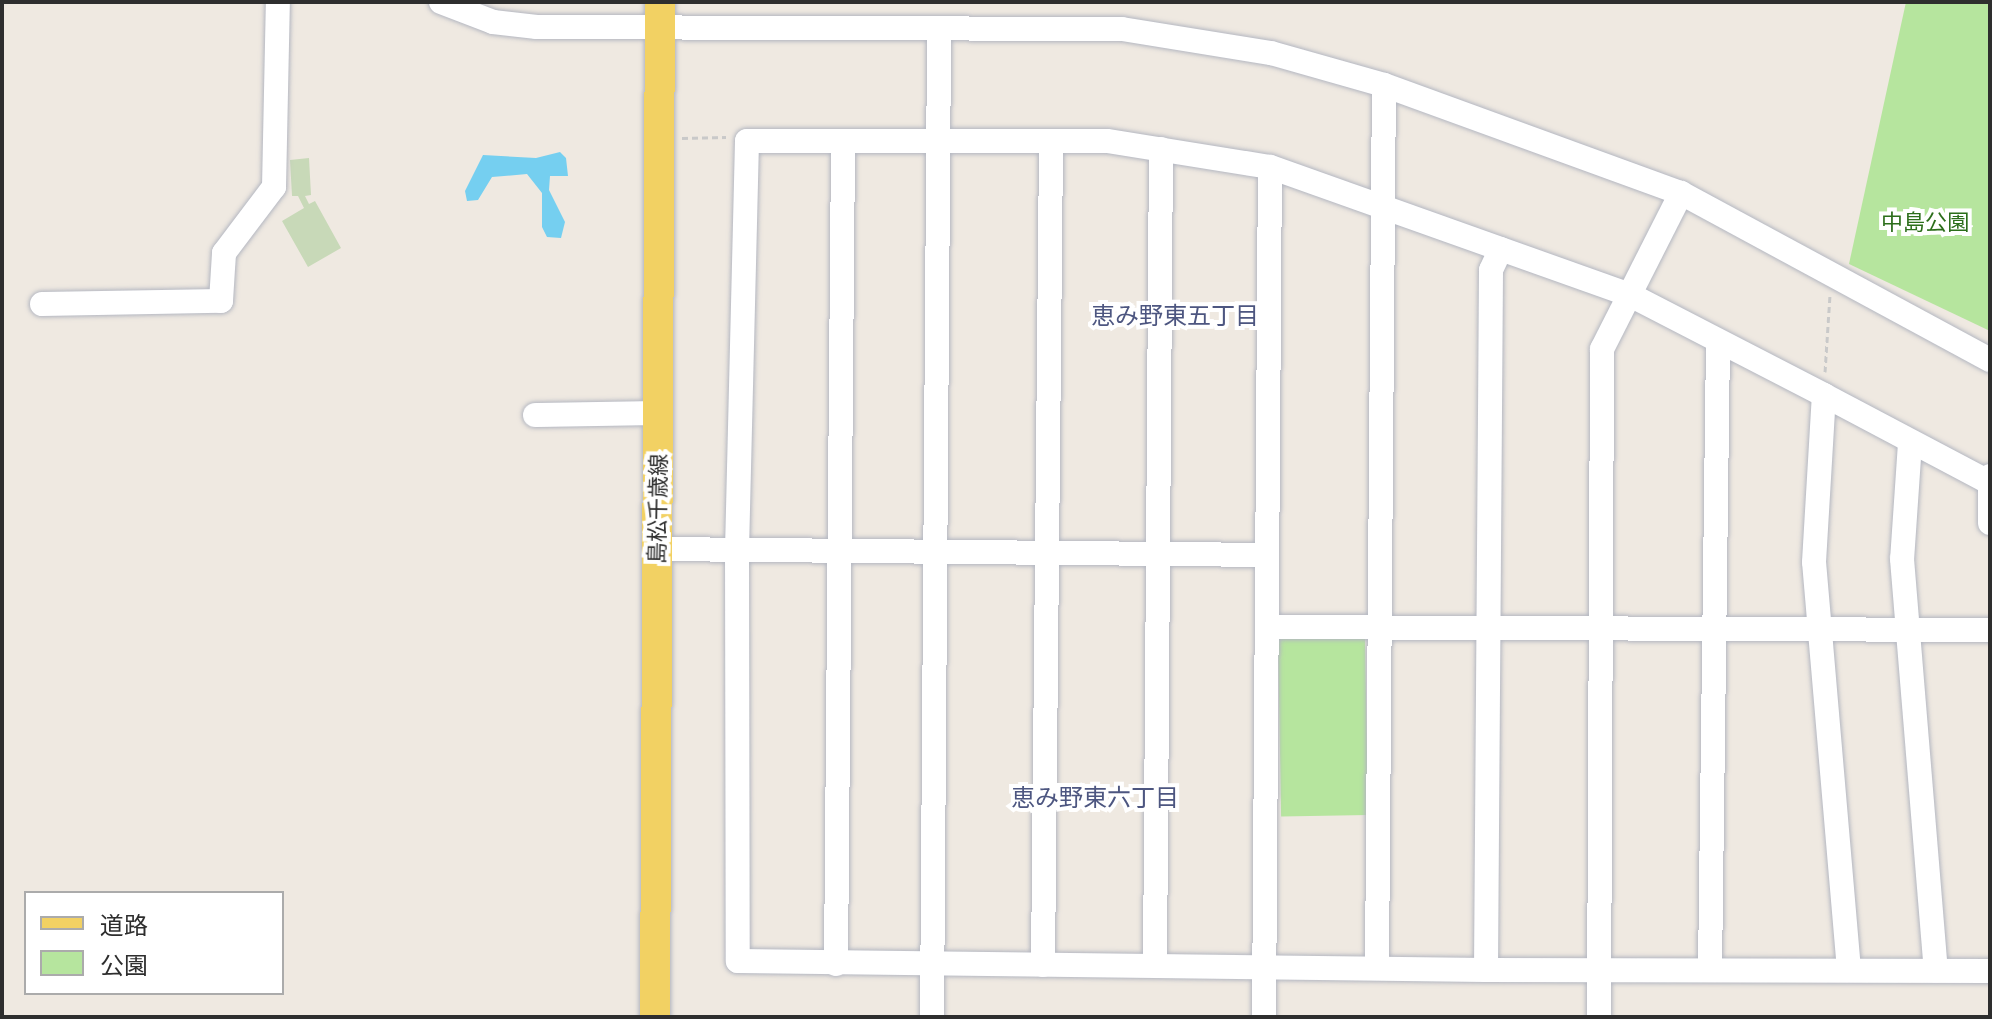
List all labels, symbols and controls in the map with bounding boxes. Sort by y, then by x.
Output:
park label: 中島公園 [1881,210,1969,236]
district label: 恵み野東五丁目 [1091,302,1259,330]
street label: 島松千歳線 [644,454,672,564]
district label: 恵み野東六丁目 [1011,784,1179,812]
legend [24,891,284,995]
text: 道路 [100,910,148,940]
text: 公園 [100,950,148,980]

